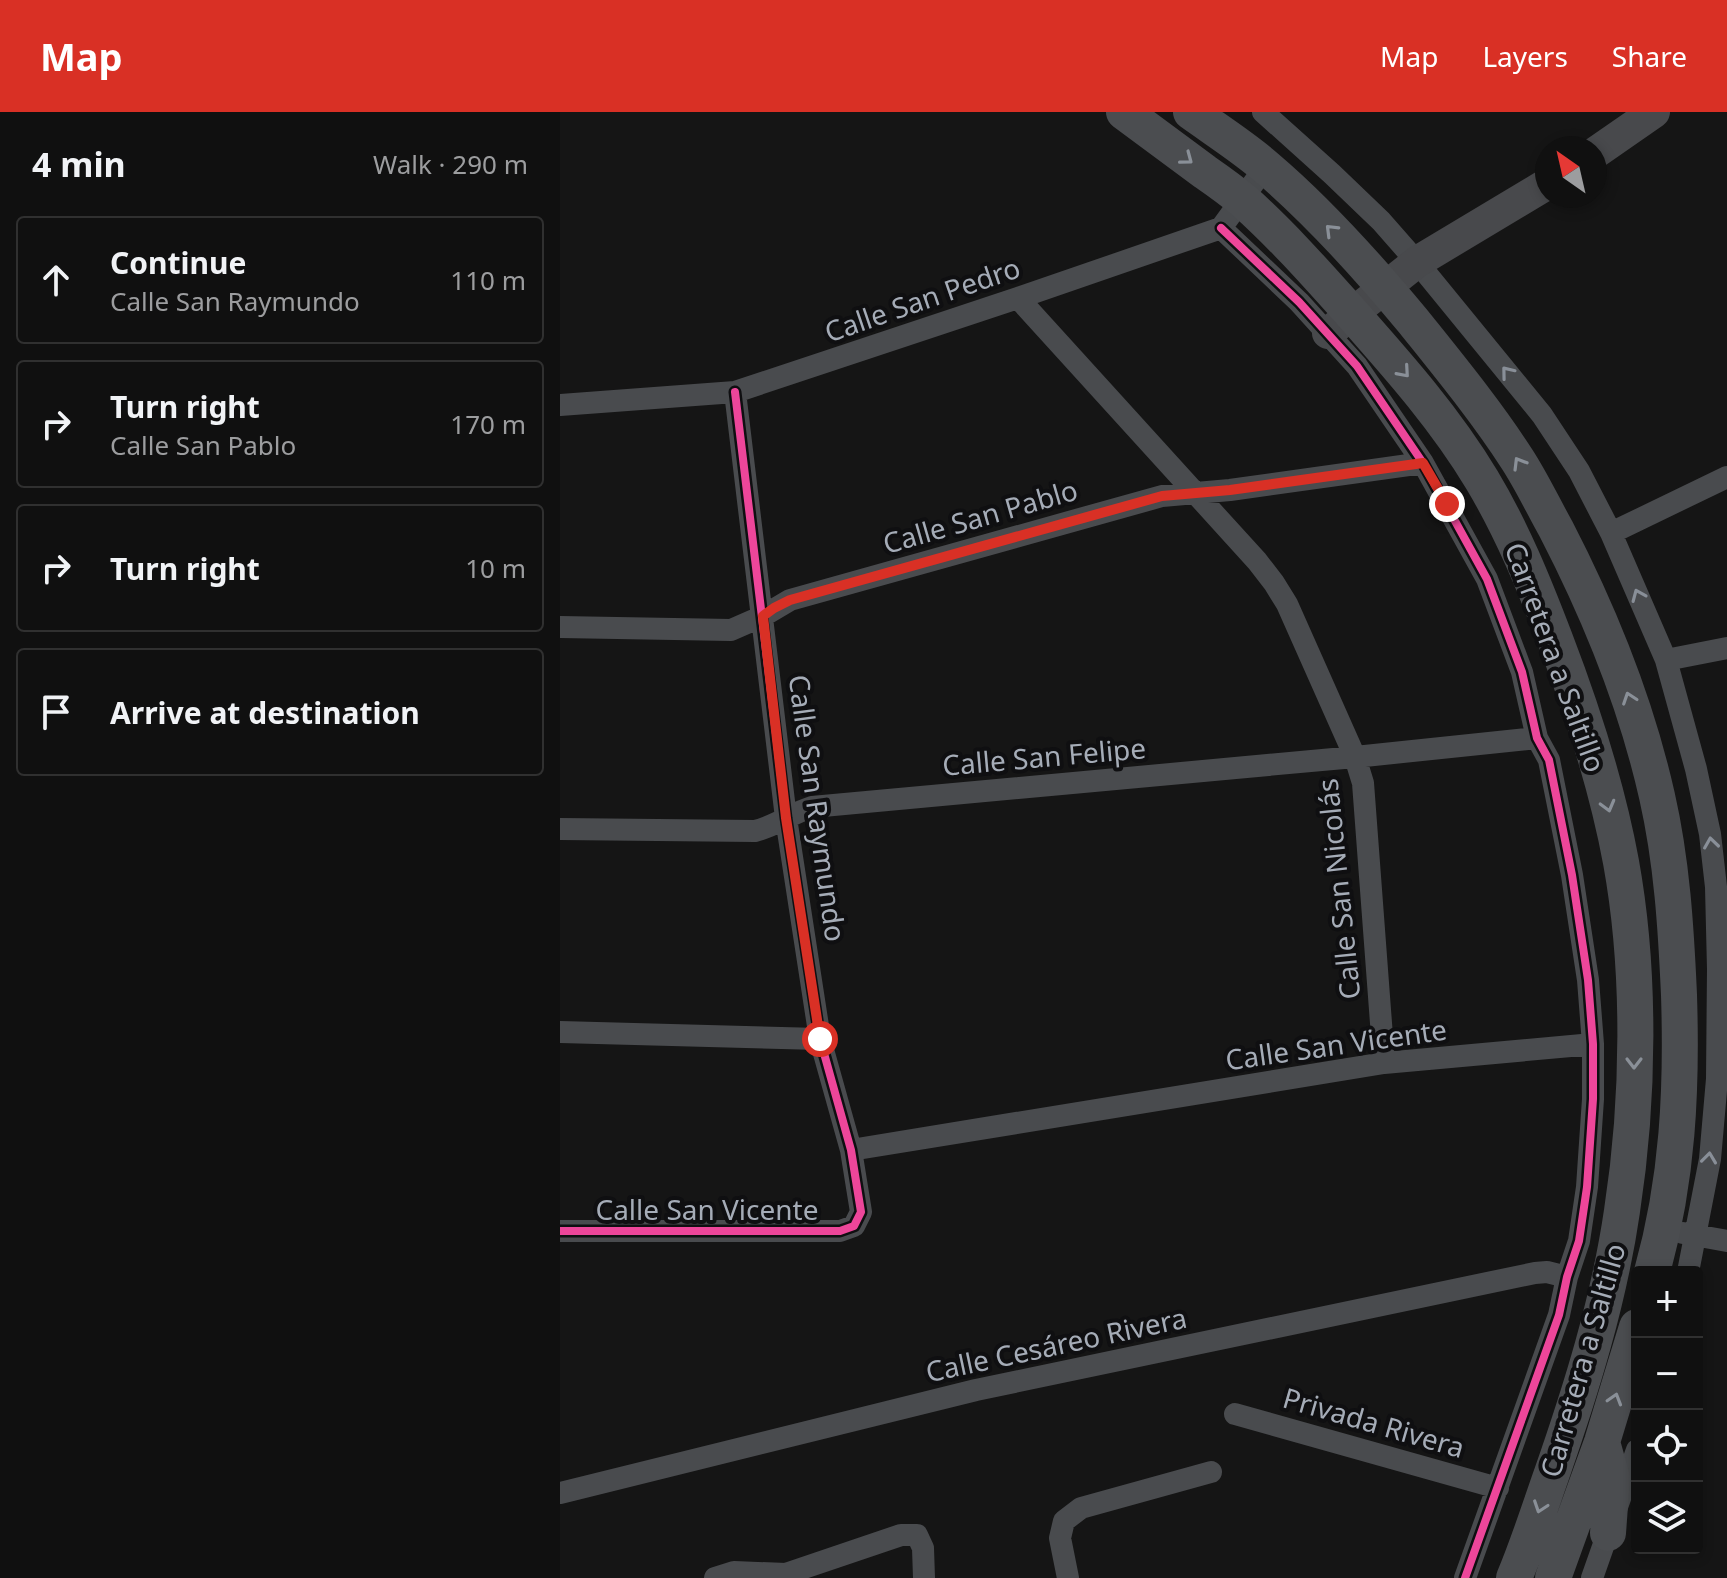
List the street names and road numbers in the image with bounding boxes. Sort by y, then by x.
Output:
street label: Calle San Pedro [819,248,1025,350]
street label: Calle San Pablo [878,470,1082,562]
street label: Carretera a Saltillo [1497,537,1615,777]
street label: Calle San Raymundo [780,672,856,944]
street label: Calle San Felipe [941,728,1147,784]
street label: Calle San Nicolás [1308,777,1368,1001]
street label: Calle San Vicente [1223,1010,1449,1078]
street label: Calle San Vicente [595,1190,819,1228]
street label: Carretera a Saltillo [1530,1239,1634,1481]
street label: Calle Cesáreo Rivera [922,1298,1190,1390]
street label: Privada Rivera [1279,1378,1469,1466]

